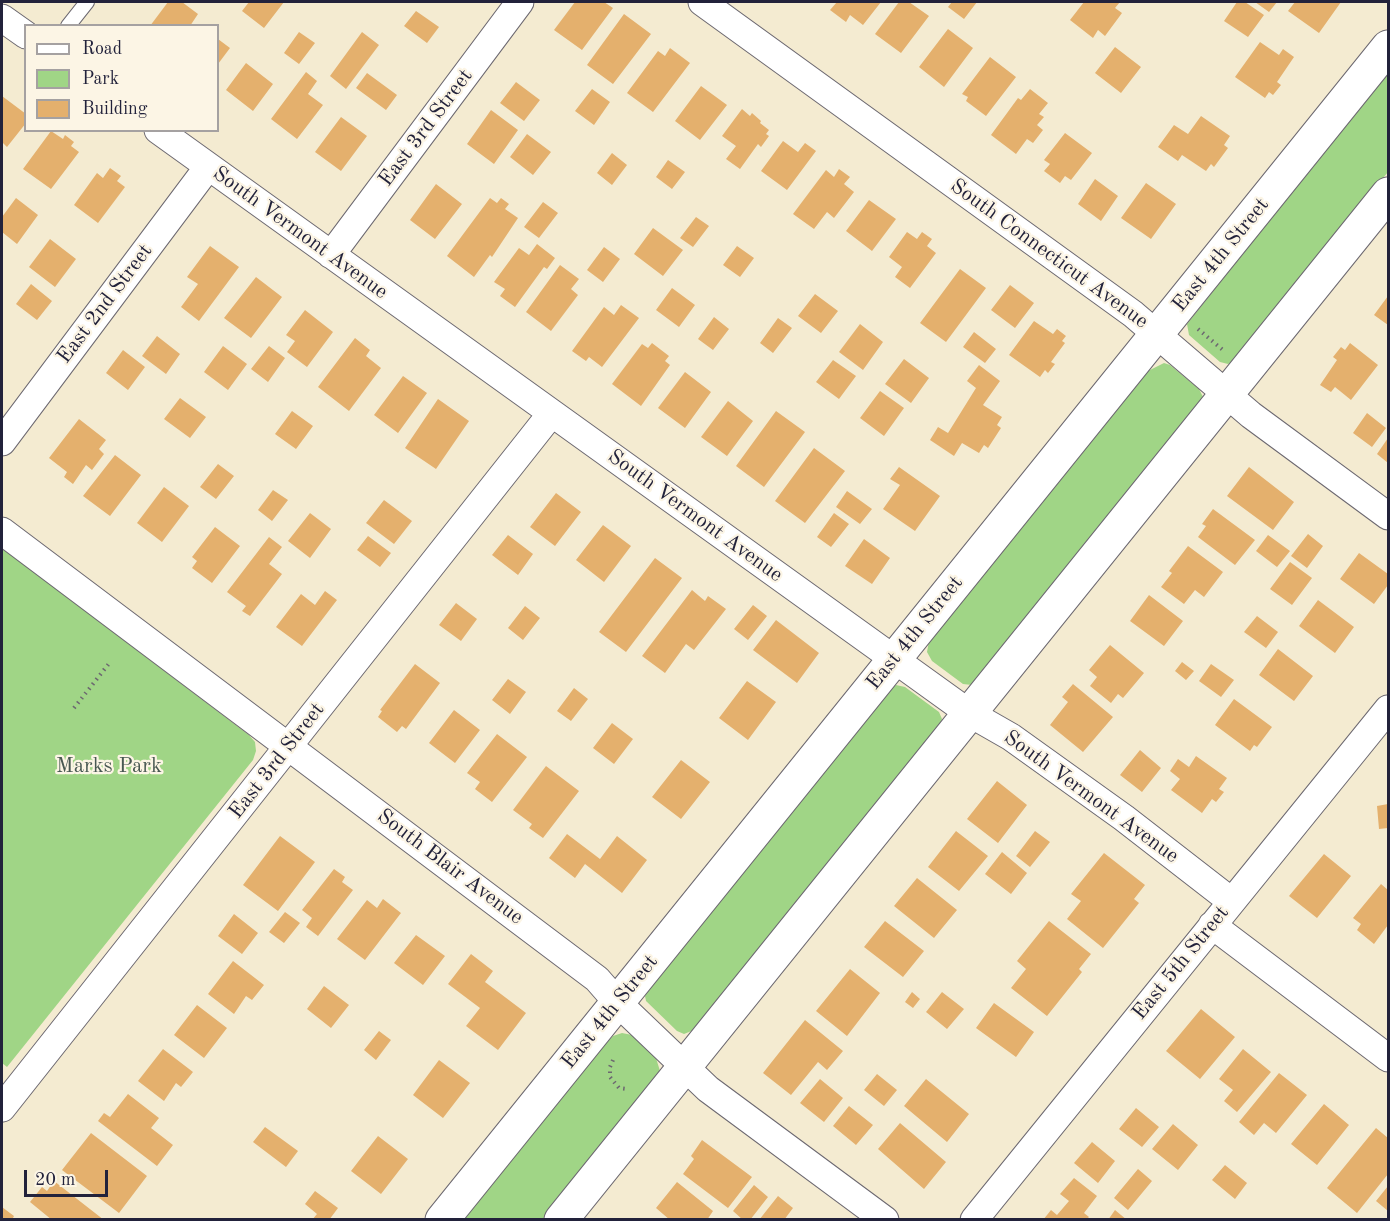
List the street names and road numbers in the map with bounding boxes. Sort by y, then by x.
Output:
street label: East 3rd Street [374,64,478,192]
street label: South Vermont Avenue [208,161,392,305]
street label: South Connecticut Avenue [945,174,1153,334]
street label: East 4th Street [1167,193,1275,317]
street label: East 2nd Street [52,239,158,369]
street label: South Vermont Avenue [603,444,787,588]
street label: East 4th Street [861,571,969,695]
street label: East 3rd Street [224,698,330,824]
street label: South Vermont Avenue [999,725,1183,869]
street label: South Blair Avenue [372,804,528,930]
street label: East 5th Street [1127,901,1235,1025]
street label: East 4th Street [556,950,664,1074]

